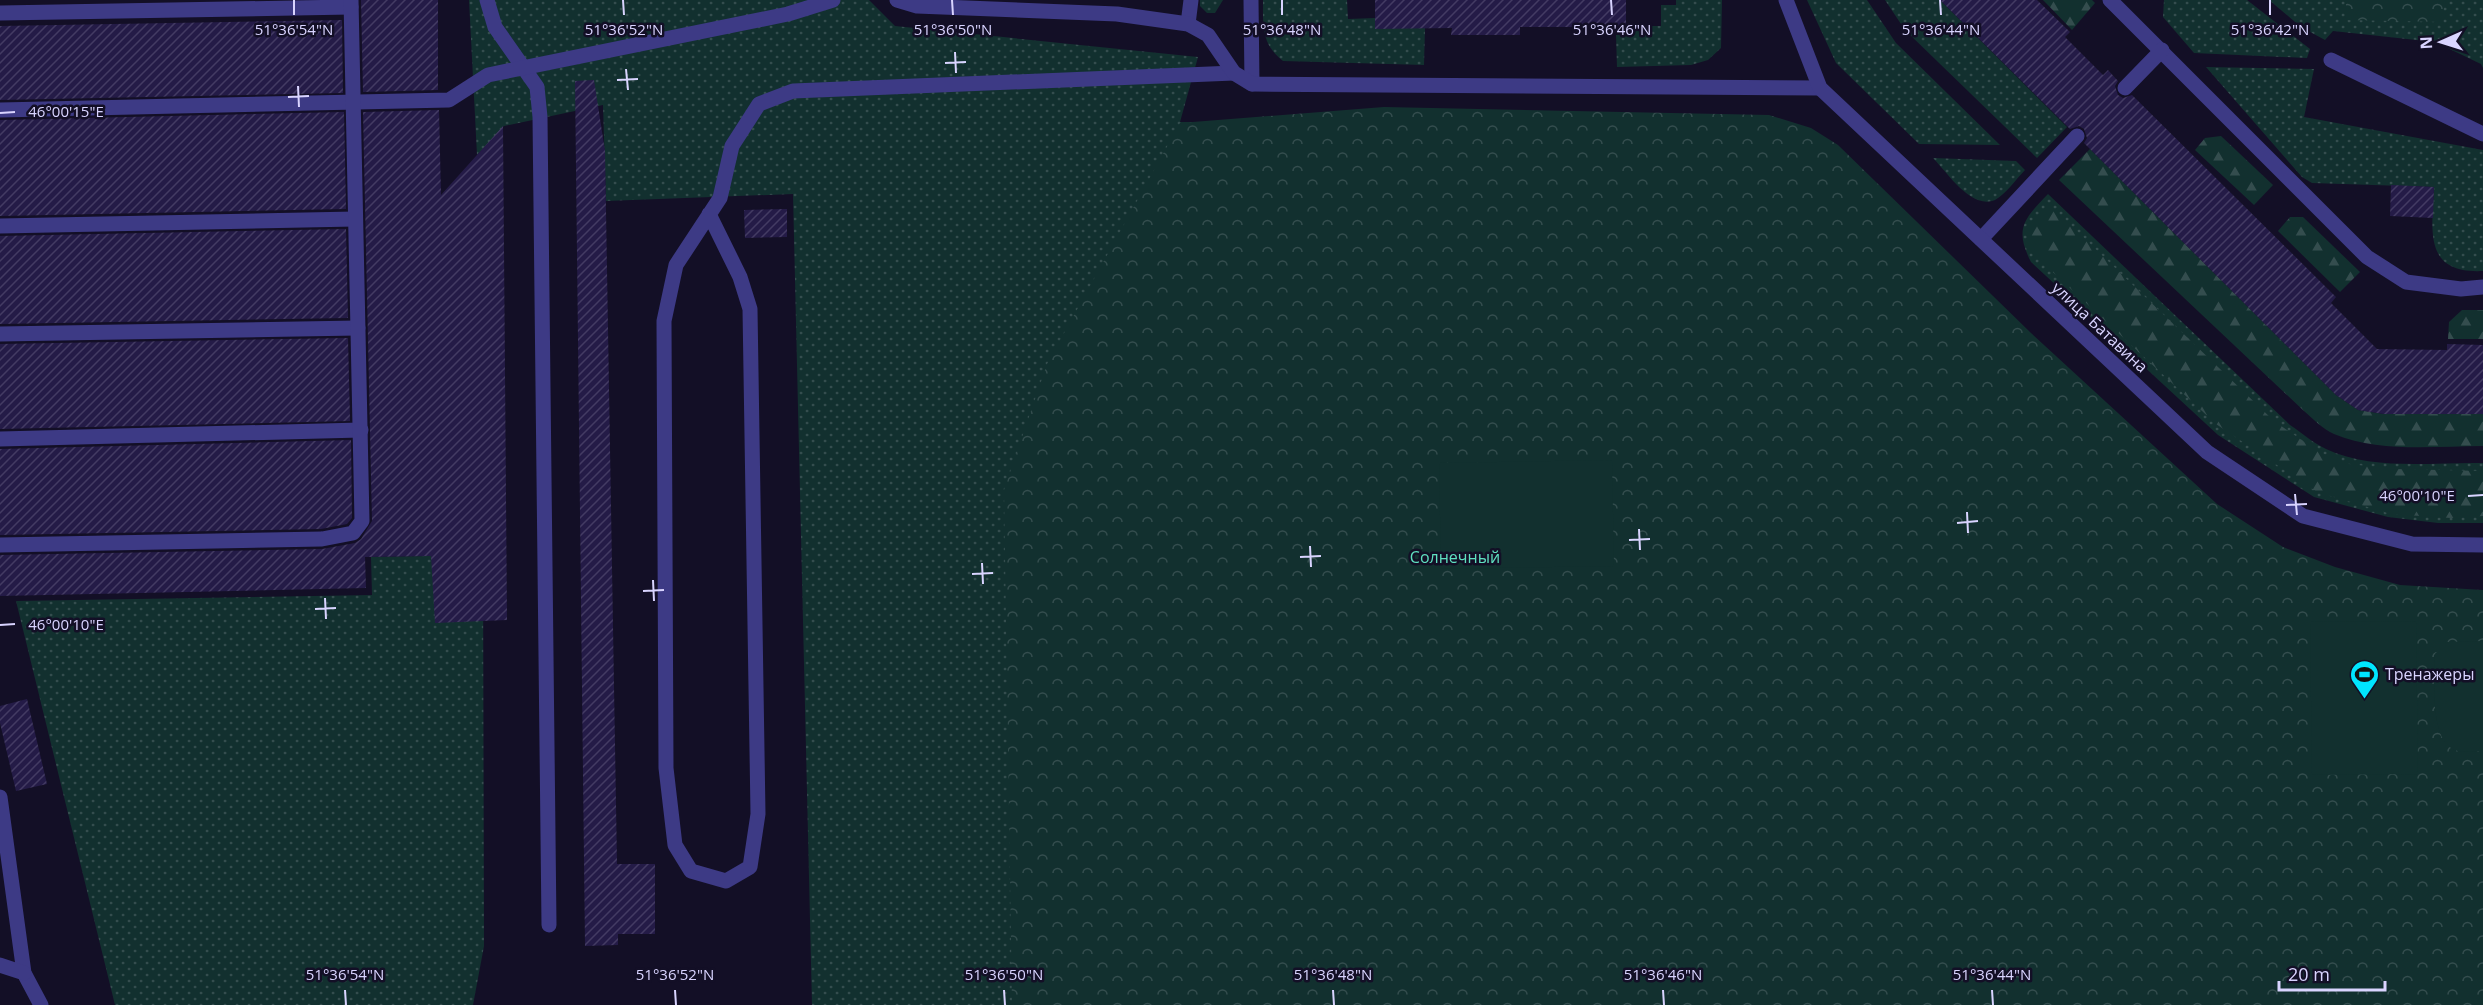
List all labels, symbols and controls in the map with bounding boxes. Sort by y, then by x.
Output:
north arrow [2411,12,2471,72]
text: 51°36'54"N [255,19,333,39]
text: 51°36'52"N [585,19,663,39]
text: 51°36'50"N [914,19,992,39]
text: 51°36'48"N [1243,19,1321,39]
text: 51°36'46"N [1573,19,1651,39]
text: 51°36'44"N [1902,19,1980,39]
text: 51°36'42"N [2231,19,2309,39]
text: N [2415,36,2437,50]
text: 46°00'15"E [28,101,104,121]
street label: улица Батавина [2047,277,2153,377]
text: 46°00'10"E [2379,485,2455,505]
park label: Солнечный [1410,546,1500,568]
text: 46°00'10"E [28,614,104,634]
sports icon: Тренажеры [2348,658,2380,700]
place label: Тренажеры [2385,663,2474,685]
scale bar [2279,954,2386,992]
text: 20 m [2288,962,2330,986]
text: 51°36'54"N [306,964,384,984]
text: 51°36'52"N [636,964,714,984]
text: 51°36'50"N [965,964,1043,984]
text: 51°36'48"N [1294,964,1372,984]
text: 51°36'46"N [1624,964,1702,984]
text: 51°36'44"N [1953,964,2031,984]

